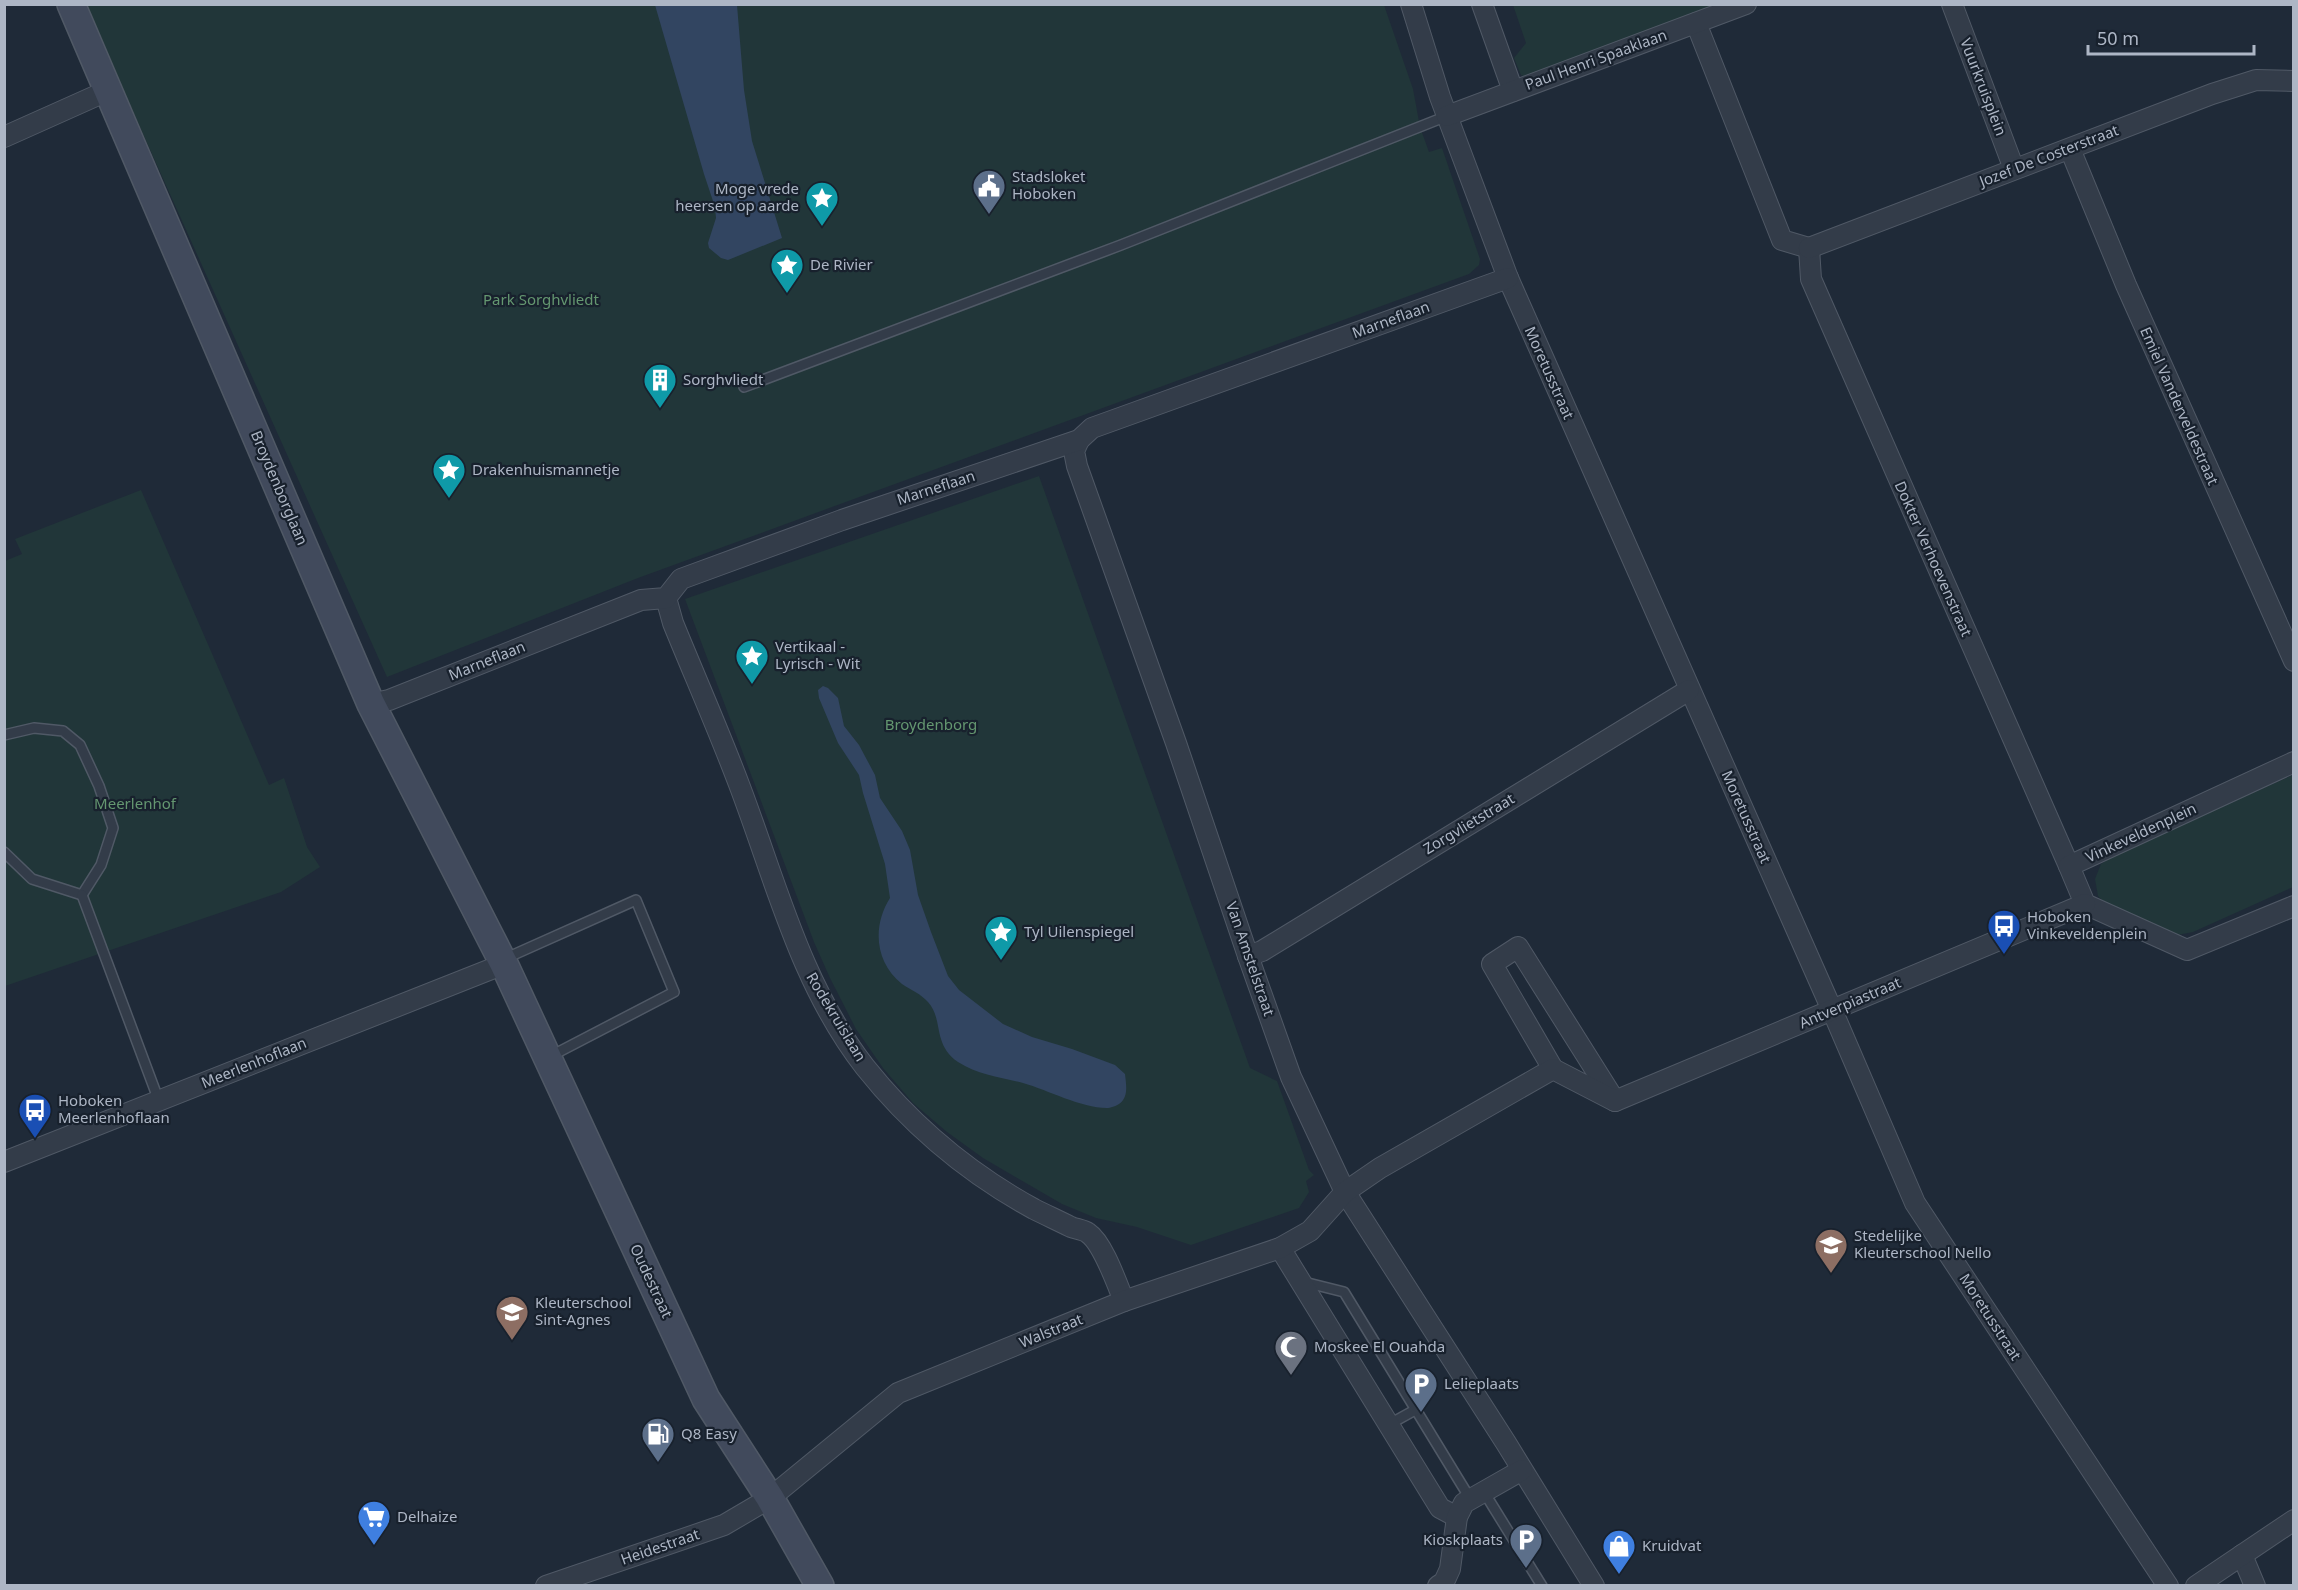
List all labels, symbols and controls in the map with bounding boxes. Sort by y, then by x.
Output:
scale bar [2088,18,2254,56]
street label: Paul Henri Spaaklaan [1522,24,1669,94]
text: 50 m [2097,26,2139,50]
street label: Vuurkruisplein [1956,35,2012,138]
street label: Jozef De Costerstraat [1974,119,2122,192]
place label: Stadsloket Hoboken [1012,166,1086,203]
public building icon: Stadsloket Hoboken [971,168,1007,215]
place label: Moge vrede heersen op aarde [675,178,799,215]
place icon: Moge vrede heersen op aarde [804,180,840,227]
place icon: De Rivier [769,247,805,294]
place label: De Rivier [810,254,873,274]
park label: Park Sorghvliedt [483,289,600,309]
street label: Marneflaan [1349,296,1432,342]
street label: Moretusstraat [1521,323,1580,423]
street label: Emiel Vanderveldestraat [2136,323,2224,488]
building icon: Sorghvliedt [642,362,678,409]
place label: Sorghvliedt [683,369,764,389]
street label: Broydenborglaan [247,427,313,548]
place icon: Drakenhuismannetje [431,452,467,499]
place label: Drakenhuismannetje [472,459,620,479]
street label: Marneflaan [894,465,977,509]
street label: Dokter Verhoevenstraat [1891,478,1977,640]
street label: Marneflaan [445,636,528,685]
place label: Vertikaal - Lyrisch - Wit [775,636,861,673]
place icon: Vertikaal - Lyrisch - Wit [734,638,770,685]
park label: Broydenborg [885,714,977,734]
street label: Moretusstraat [1718,767,1777,867]
street label: Zorgvlietstraat [1419,788,1518,858]
park label: Meerlenhof [94,793,177,813]
street label: Vinkeveldenplein [2082,798,2199,866]
street label: Van Amstelstraat [1222,899,1280,1019]
place label: Hoboken Vinkeveldenplein [2027,906,2147,943]
bus stop icon: Hoboken Vinkeveldenplein [1986,908,2022,955]
place icon: Tyl Uilenspiegel [983,914,1019,961]
place label: Tyl Uilenspiegel [1024,921,1134,941]
street label: Rodekruislaan [802,968,871,1065]
street label: Antverpiastraat [1796,971,1904,1033]
street label: Meerlenhoflaan [198,1032,309,1092]
place label: Hoboken Meerlenhoflaan [58,1090,170,1127]
bus stop icon: Hoboken Meerlenhoflaan [17,1092,53,1139]
place label: Stedelijke Kleuterschool Nello [1854,1225,1991,1262]
school or university icon: Stedelijke Kleuterschool Nello [1813,1227,1849,1274]
street label: Oudestraat [626,1240,678,1321]
street label: Moretusstraat [1955,1269,2027,1364]
place label: Kleuterschool Sint-Agnes [535,1292,632,1329]
school or university icon: Kleuterschool Sint-Agnes [494,1294,530,1341]
street label: Walstraat [1016,1308,1086,1352]
mosque icon: Moskee El Ouahda [1273,1329,1309,1376]
place label: Moskee El Ouahda [1314,1336,1445,1356]
parking icon: Lelieplaats [1403,1366,1439,1413]
place label: Lelieplaats [1444,1373,1519,1393]
fuel station icon: Q8 Easy [640,1416,676,1463]
place label: Q8 Easy [681,1423,737,1443]
supermarket icon: Delhaize [356,1499,392,1546]
place label: Delhaize [397,1506,457,1526]
parking icon: Kioskplaats [1508,1522,1544,1569]
street label: Heidestraat [618,1523,702,1569]
shop icon: Kruidvat [1601,1528,1637,1575]
place label: Kioskplaats [1423,1529,1503,1549]
place label: Kruidvat [1642,1535,1702,1555]

